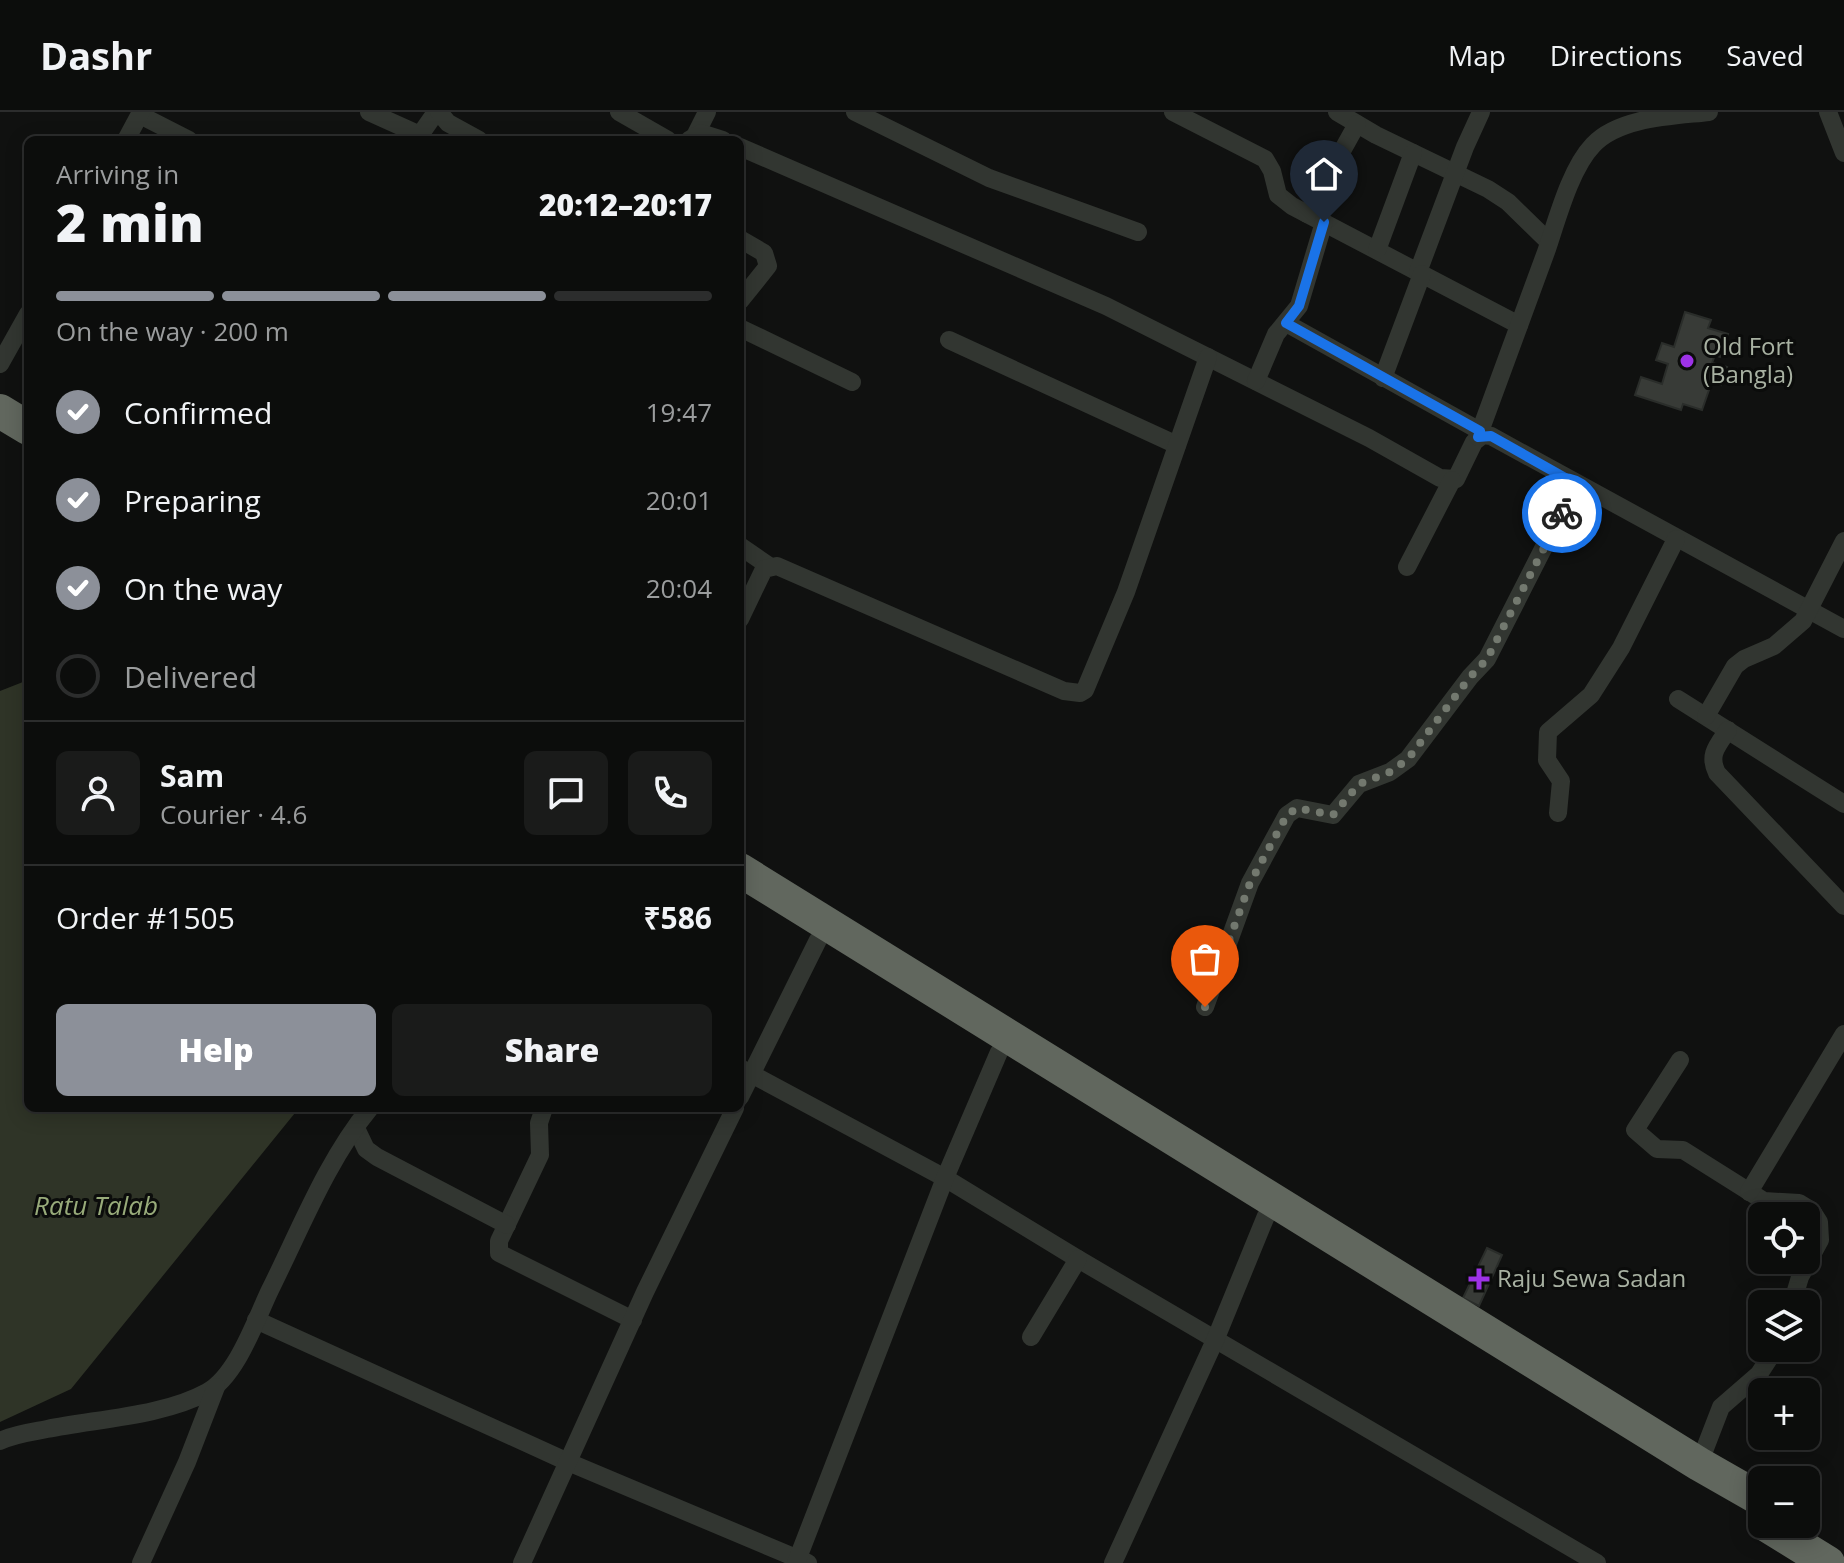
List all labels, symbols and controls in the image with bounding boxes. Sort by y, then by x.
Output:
text: Dashr [40,29,152,81]
text: Map [1448,36,1506,74]
text: Directions [1550,36,1682,74]
text: Saved [1726,36,1804,74]
pin [1290,140,1358,222]
icon: home [1302,152,1346,196]
text: Arriving in [56,156,179,192]
text: 20:12–20:17 [539,184,712,225]
text: 2 min [56,186,204,257]
text: On the way · 200 m [56,313,289,349]
place label: Old Fort (Bangla) [1703,329,1794,390]
marker: Old Fort (Bangla) [1678,352,1696,370]
icon: check [56,390,100,434]
text: Confirmed [124,392,272,433]
text: 19:47 [646,394,712,430]
courier [1522,473,1602,553]
icon: check [56,478,100,522]
text: Preparing [124,480,261,521]
text: 20:01 [646,482,712,518]
icon: bike [1540,491,1584,535]
icon: check [56,566,100,610]
text: On the way [124,568,282,609]
text: 20:04 [646,570,712,606]
text: Delivered [124,656,257,697]
button: person [56,751,140,835]
button: chat [524,751,608,835]
button: phone [628,751,712,835]
text: Sam [160,755,224,796]
text: Courier · 4.6 [160,796,307,832]
text: Order #1505 [56,897,235,938]
text: ₹586 [643,897,712,938]
pin [1171,925,1239,1007]
icon: bag [1183,937,1227,981]
button: Help [56,1004,376,1096]
button: Share [392,1004,712,1096]
water label: Ratu Talab [34,1187,158,1223]
map controls [1748,1202,1820,1538]
button: locate [1748,1202,1820,1274]
place label: Raju Sewa Sadan [1497,1261,1686,1294]
marker: Raju Sewa Sadan [1468,1268,1490,1290]
button: layers [1748,1290,1820,1362]
button: + [1748,1378,1820,1450]
button: − [1748,1466,1820,1538]

